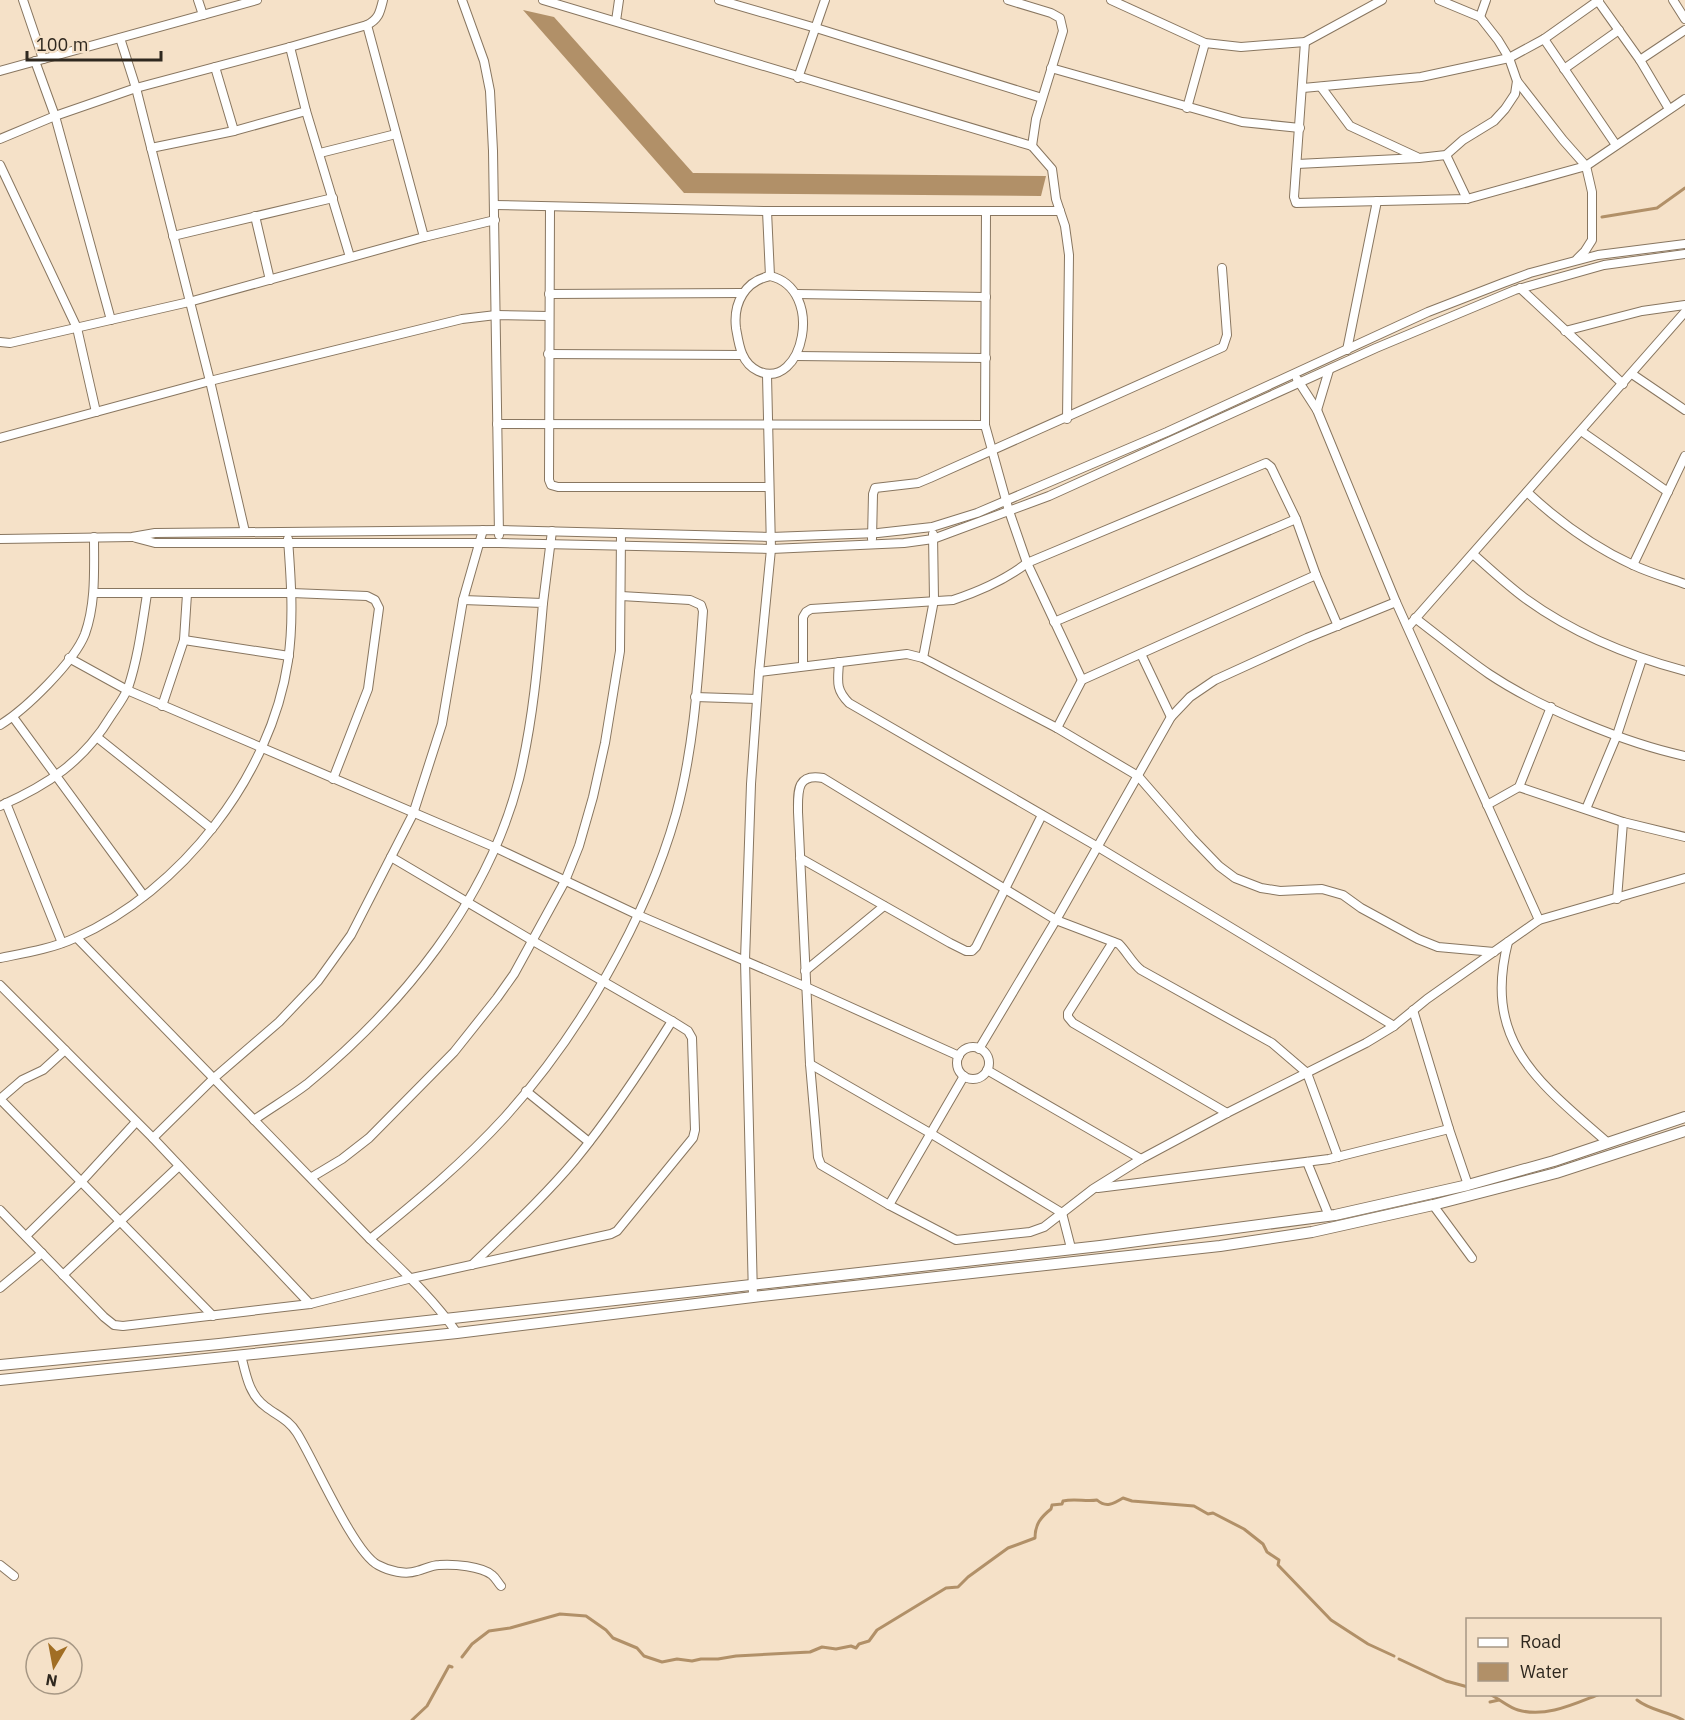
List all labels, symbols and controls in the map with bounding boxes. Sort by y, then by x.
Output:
scale bar [27,24,160,62]
text: 100 m [36,33,88,56]
legend [1466,1618,1661,1696]
text: Road [1520,1630,1561,1653]
north arrow [24,1636,84,1696]
text: Water [1520,1660,1569,1683]
text: N [44,1670,59,1692]

